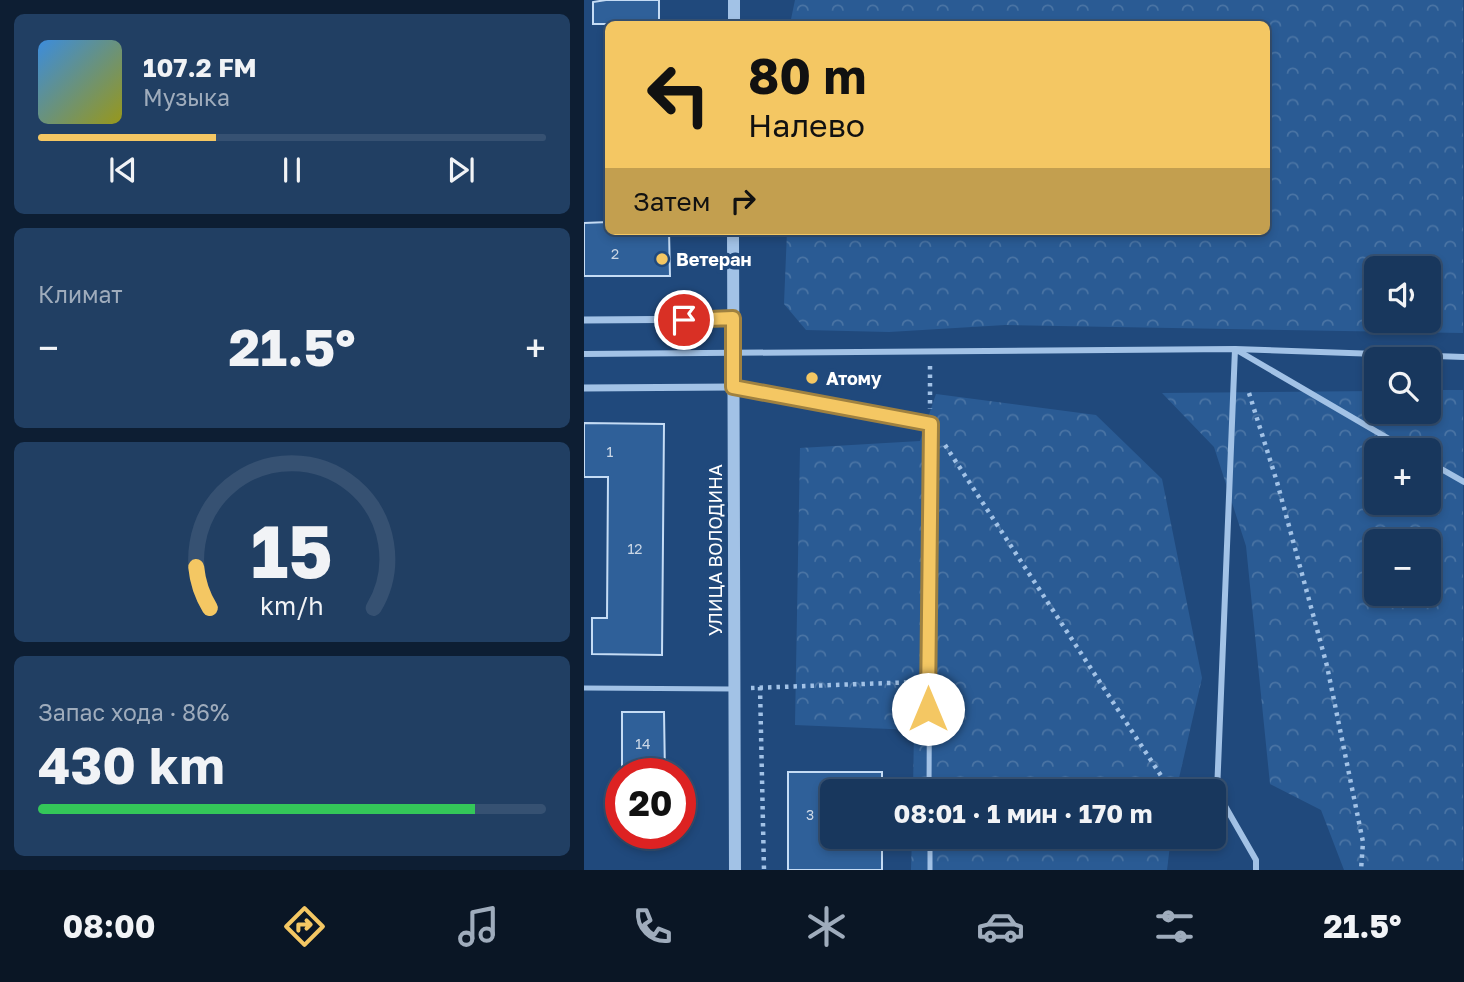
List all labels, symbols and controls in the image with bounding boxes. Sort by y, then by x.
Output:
text: 80 m [748,46,866,105]
icon: left [633,49,724,140]
text: 107.2 FM [143,52,257,83]
text: Музыка [143,83,230,111]
text: Налево [748,106,865,144]
icon: previous [104,151,142,189]
icon: pause [273,151,311,189]
icon: next [442,151,480,189]
icon: right [724,182,762,220]
text: Затем [633,186,710,217]
house number: 2 [611,245,619,262]
place label: Ветеран [676,248,751,270]
marker: Ветеран [654,251,670,267]
map controls [1364,256,1441,606]
button: sound [1364,256,1441,333]
text: Климат [38,280,123,308]
pin [654,290,714,350]
icon: arrive [665,301,703,339]
text: 21.5° [228,315,356,377]
text: − [38,325,59,370]
text: + [525,325,546,370]
button: search [1364,347,1441,424]
place label: Атому [826,367,882,389]
marker: Атому [804,370,820,386]
button: + [1364,438,1441,515]
house number: 1 [607,443,614,460]
street label: УЛИЦА ВОЛОДИНА [704,464,726,636]
text: 15 [251,507,333,594]
button: − [1364,529,1441,606]
house number: 12 [628,540,642,557]
text: km/h [260,590,324,621]
position arrow [891,672,965,746]
text: Запас хода · 86% [38,698,229,726]
text: 430 km [38,733,225,795]
house number: 14 [635,735,651,752]
speed limit sign: 20 [605,758,696,849]
text: 08:01 · 1 мин · 170 m [894,798,1152,829]
house number: 3 [806,806,814,823]
icon: directions [280,902,329,951]
icon: music [454,902,503,951]
icon: phone [628,902,677,951]
icon: climate [802,902,851,951]
icon: car [976,902,1025,951]
icon: filters [1150,902,1199,951]
text: 08:00 [62,907,156,945]
text: 21.5° [1323,907,1402,945]

